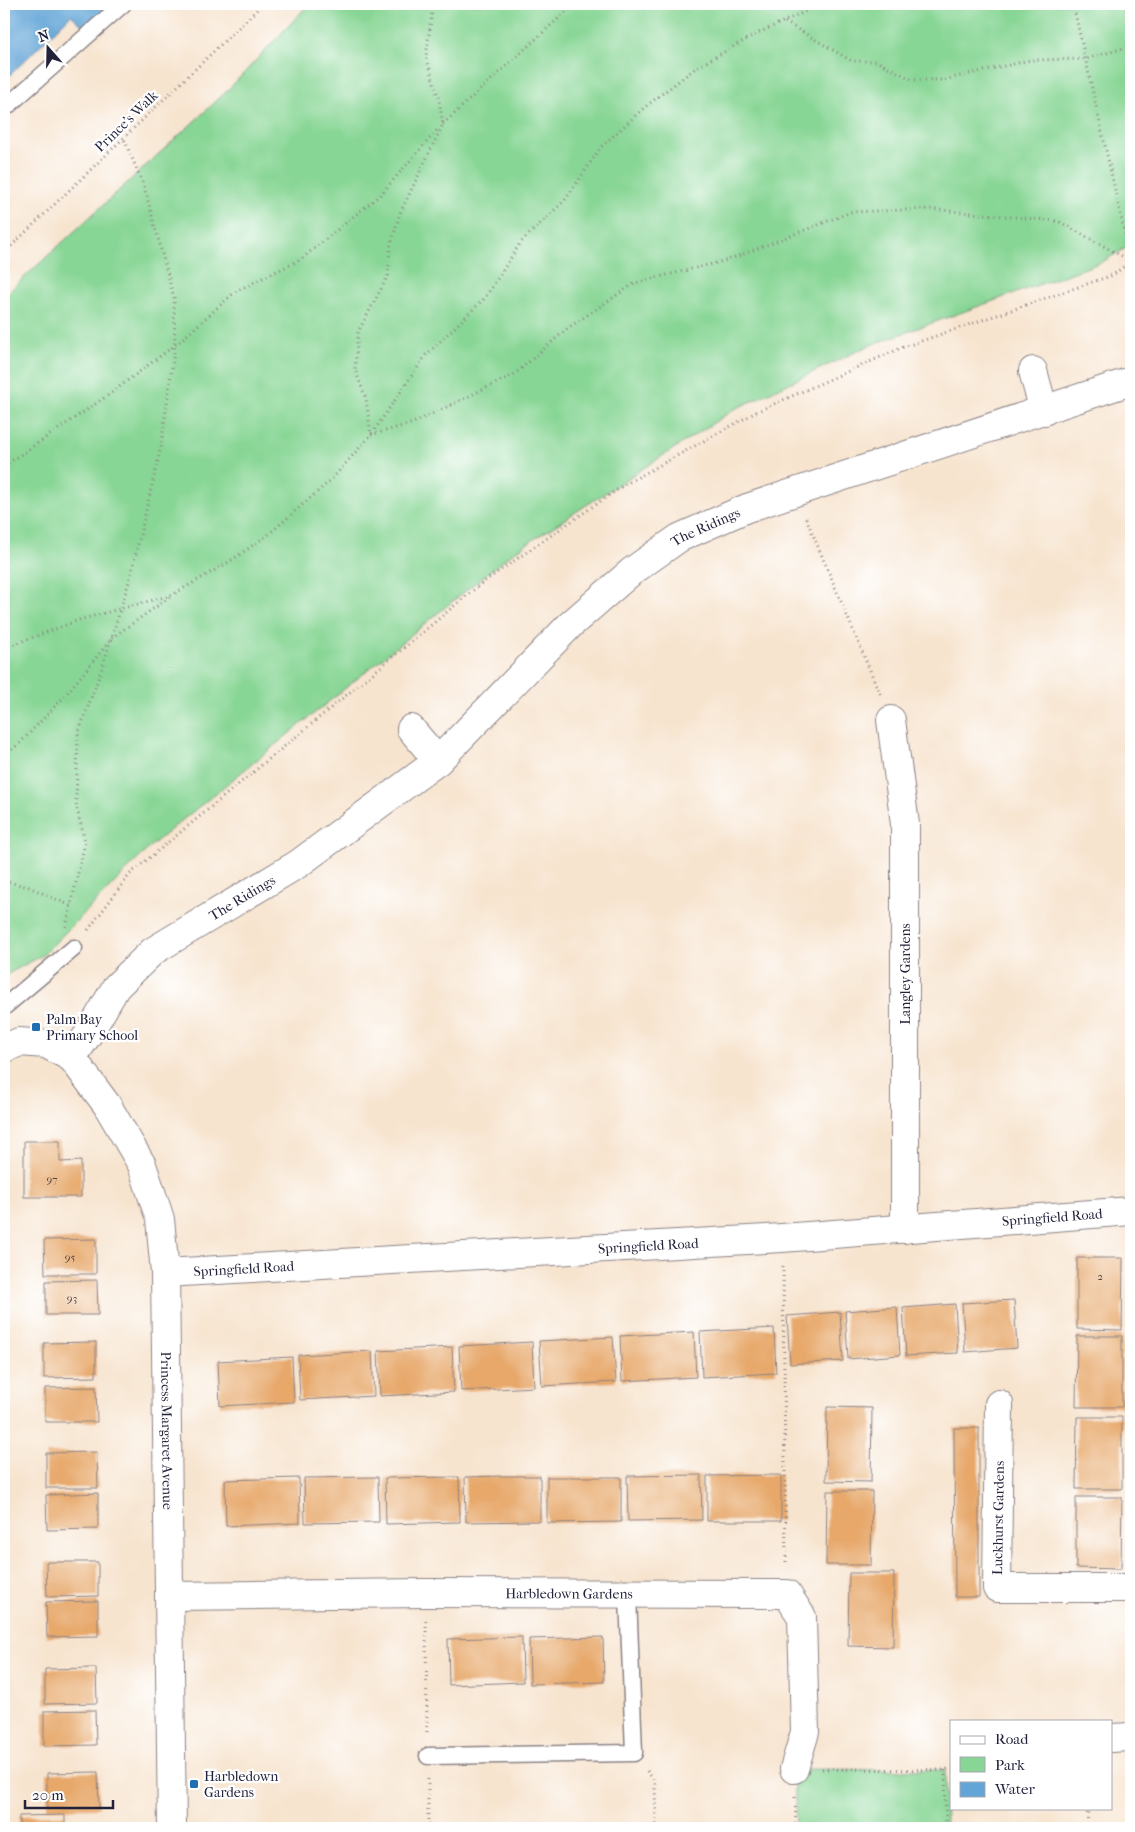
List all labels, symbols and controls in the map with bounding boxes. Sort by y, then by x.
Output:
north arrow [22,22,72,72]
text: N [36,26,52,46]
street label: Prince's Walk [91,87,162,156]
street label: The Ridings [668,504,743,550]
street label: The Ridings [206,872,278,924]
street label: Langley Gardens [897,923,914,1025]
place label: Palm Bay Primary School [46,1011,138,1044]
marker: Palm Bay Primary School [30,1021,42,1033]
house number: 97 [46,1173,58,1186]
street label: Springfield Road [1001,1205,1104,1230]
street label: Springfield Road [597,1235,699,1257]
house number: 95 [65,1251,76,1264]
street label: Springfield Road [193,1258,295,1280]
house number: 2 [1097,1270,1103,1283]
house number: 93 [67,1292,77,1305]
street label: Princess Margaret Avenue [157,1351,176,1510]
street label: Luckhurst Gardens [989,1461,1008,1575]
street label: Harbledown Gardens [505,1585,633,1603]
legend [950,1720,1112,1810]
text: Road [995,1730,1029,1748]
text: Park [995,1756,1025,1774]
place label: Harbledown Gardens [204,1768,278,1801]
scale bar [25,1777,112,1809]
marker: Harbledown Gardens [188,1778,200,1790]
text: Water [994,1780,1035,1798]
text: 20 m [32,1786,64,1804]

